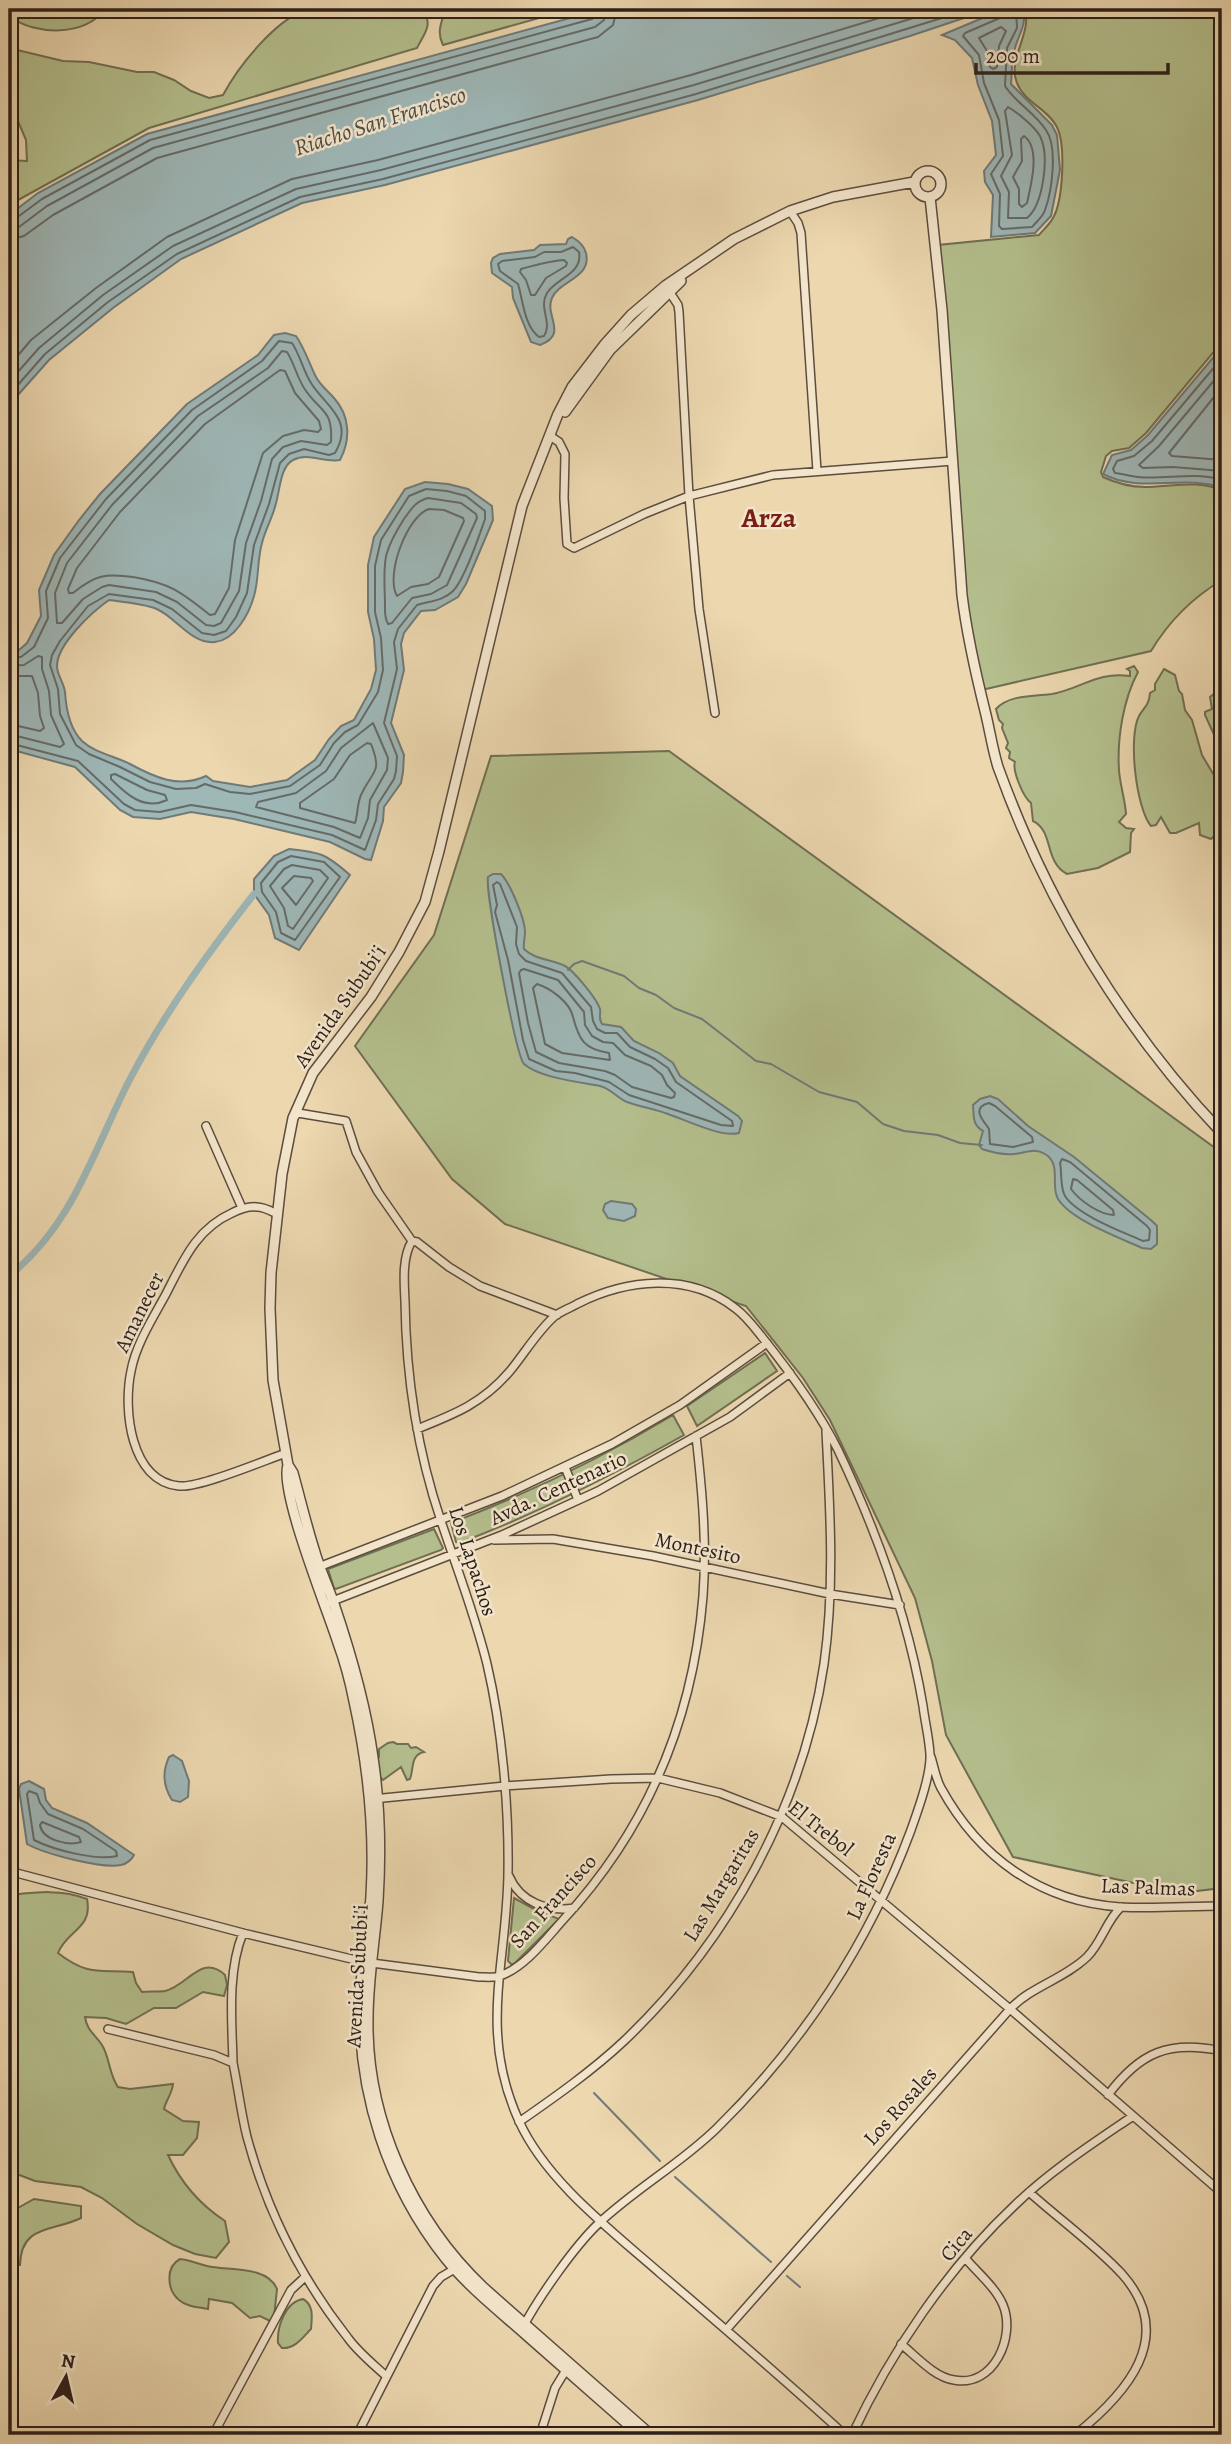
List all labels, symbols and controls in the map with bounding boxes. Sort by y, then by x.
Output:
scale bar [976,32,1168,76]
text: 200 m [986,42,1040,70]
water label: Riacho San Francisco [290,79,470,163]
district label: Arza [741,499,797,537]
street label: Avenida Sububi'i [287,939,393,1074]
street label: Amanecer [107,1267,170,1358]
street label: Avda. Centenario [484,1444,631,1532]
street label: Los Lapachos [442,1502,504,1620]
street label: Montesito [652,1525,744,1571]
street label: El Trebol [782,1794,860,1862]
street label: Las Margaritas [676,1823,766,1947]
street label: La Floresta [839,1827,903,1924]
street label: San Francisco [503,1848,603,1954]
street label: Las Palmas [1100,1871,1196,1903]
street label: Avenida Sububi'i [339,1903,375,2049]
street label: Los Rosales [857,2060,943,2152]
street label: Cica [933,2221,979,2267]
north arrow [32,2342,102,2412]
text: N [60,2347,77,2375]

